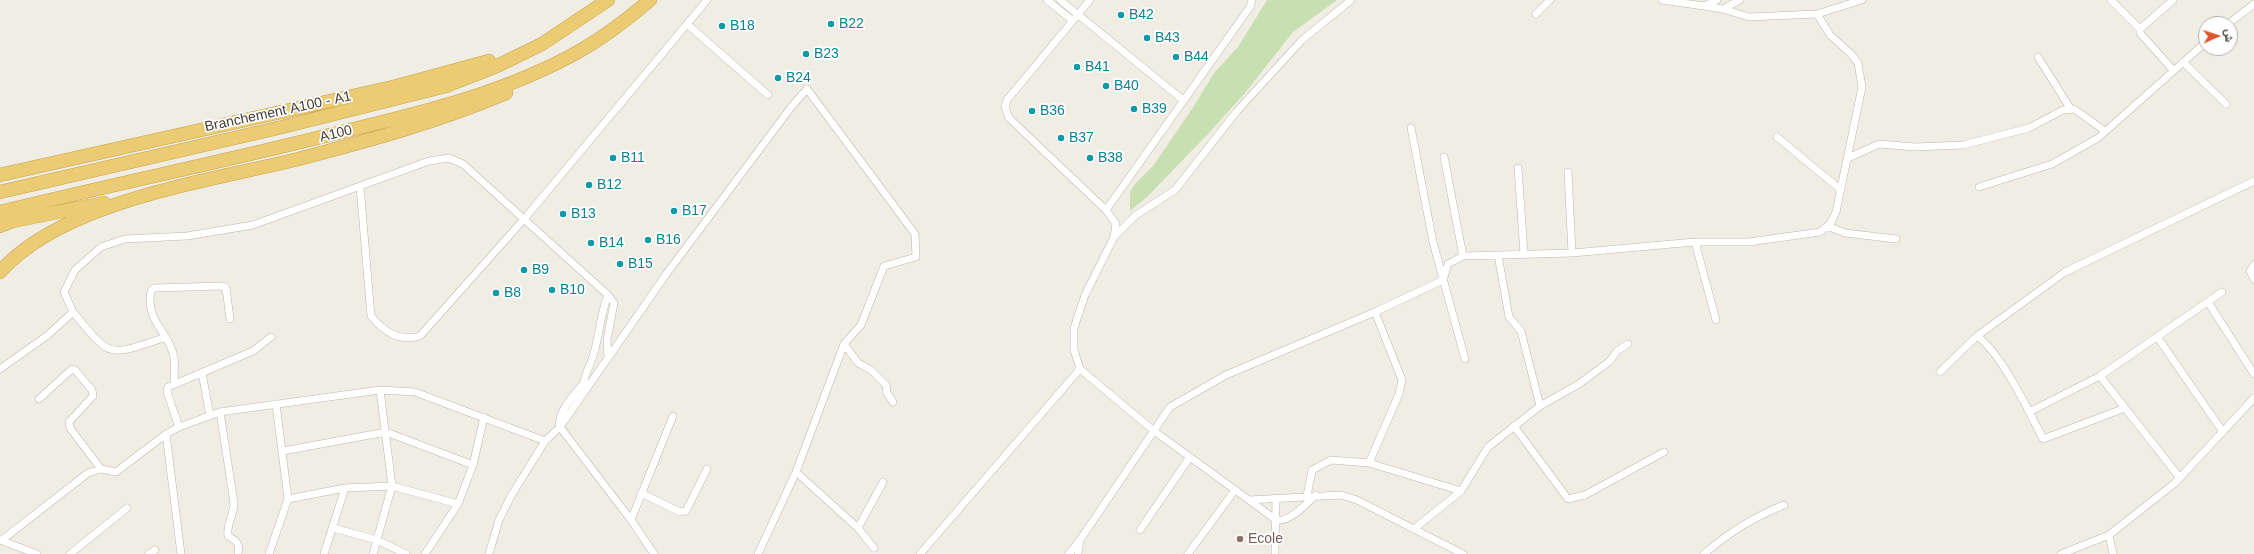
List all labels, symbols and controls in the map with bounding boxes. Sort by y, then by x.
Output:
place label: B42 [1129,7,1154,23]
marker: B42 [1116,10,1126,20]
place label: B22 [839,16,864,32]
north arrow [2198,16,2238,56]
place label: B18 [730,18,755,34]
marker: B22 [826,19,836,29]
marker: B18 [717,21,727,31]
text: ش [2223,29,2235,42]
place label: B43 [1155,30,1180,46]
marker: B43 [1142,33,1152,43]
place label: B23 [814,46,839,62]
marker: B23 [801,49,811,59]
place label: B44 [1184,49,1209,65]
marker: B44 [1171,52,1181,62]
place label: B41 [1085,59,1110,75]
marker: B41 [1072,62,1082,72]
place label: B24 [786,70,811,86]
marker: B24 [773,73,783,83]
place label: B40 [1114,78,1139,94]
marker: B40 [1101,81,1111,91]
street label: Branchement A100 - A1 [203,88,353,136]
place label: B39 [1142,101,1167,117]
place label: B36 [1040,103,1065,119]
marker: B39 [1129,104,1139,114]
marker: B36 [1027,106,1037,116]
street label: A100 [318,122,354,146]
place label: B37 [1069,130,1094,146]
marker: B37 [1056,133,1066,143]
place label: B11 [621,150,645,166]
place label: B38 [1098,150,1123,166]
marker: B11 [608,153,618,163]
marker: B38 [1085,153,1095,163]
place label: B12 [597,177,622,193]
marker: B12 [584,180,594,190]
place label: B17 [682,203,707,219]
place label: B13 [571,206,596,222]
marker: B17 [669,206,679,216]
marker: B13 [558,209,568,219]
place label: B16 [656,232,681,248]
place label: B14 [599,235,624,251]
marker: B16 [643,235,653,245]
marker: B14 [586,238,596,248]
place label: B15 [628,256,653,272]
marker: B15 [615,259,625,269]
place label: B9 [532,262,549,278]
marker: B9 [519,265,529,275]
place label: B10 [560,282,585,298]
place label: B8 [504,285,521,301]
marker: B10 [547,285,557,295]
marker: B8 [491,288,501,298]
place label: Ecole [1248,531,1283,547]
marker: Ecole [1235,534,1245,544]

